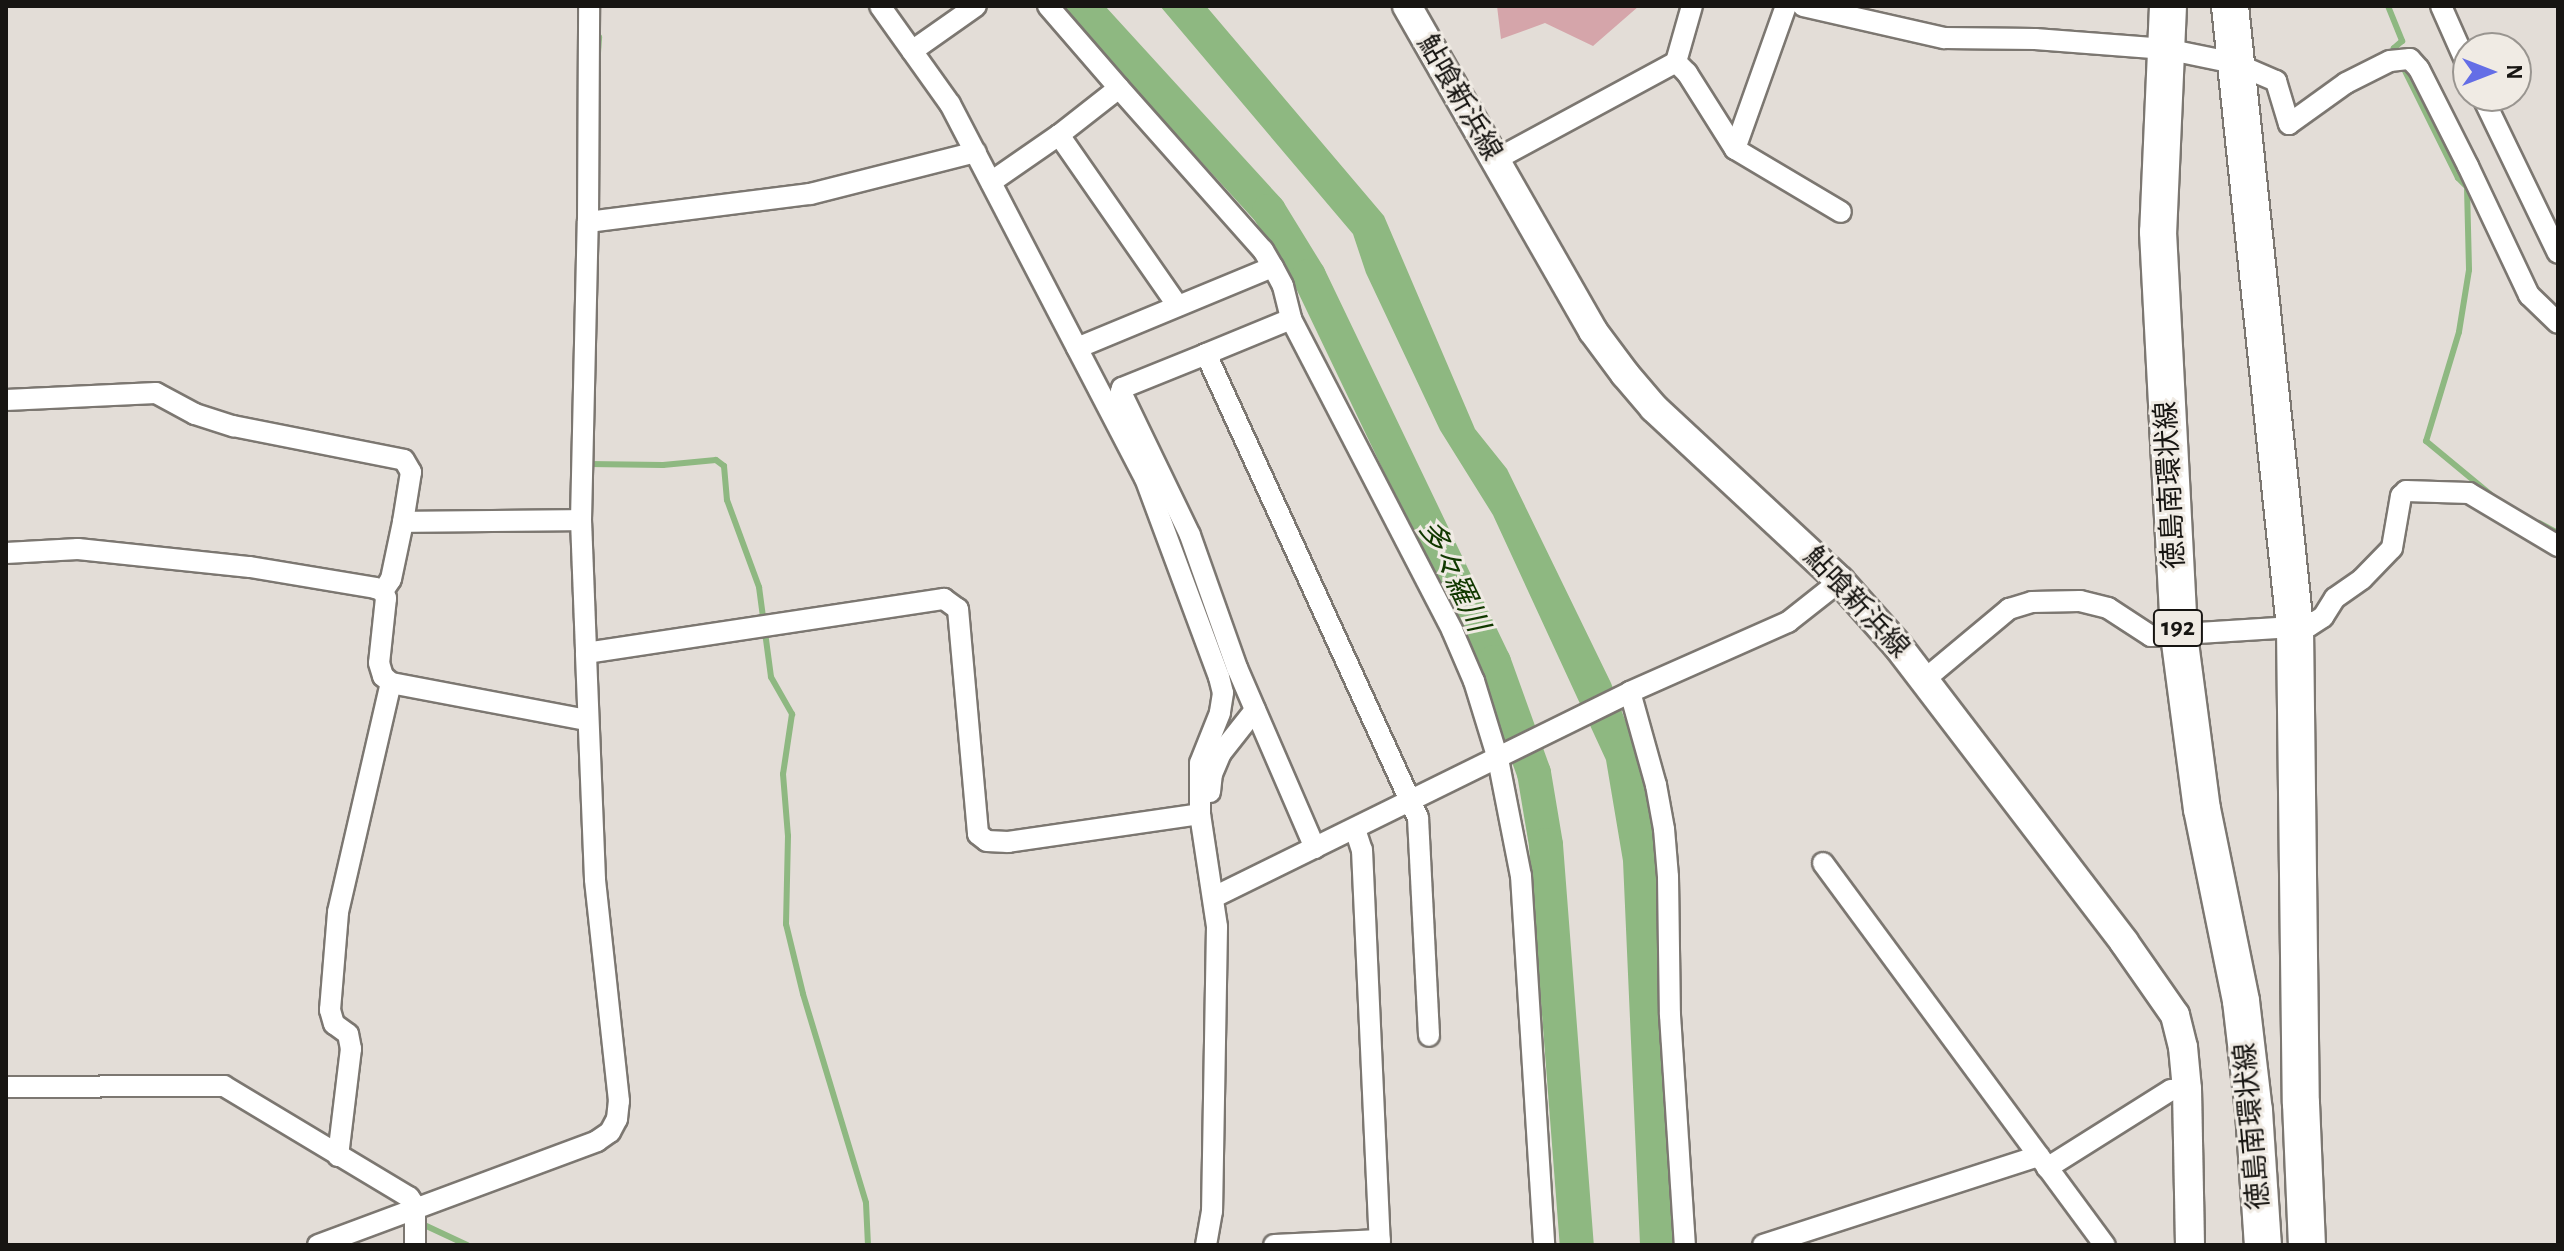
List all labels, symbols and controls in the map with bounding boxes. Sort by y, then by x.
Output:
street label: 鮎喰新浜線 [1409,29,1509,167]
north arrow [2452,32,2532,112]
text: N [2503,64,2525,80]
street label: 徳島南環状線 [2150,400,2192,570]
water label: 多々羅川 [1411,514,1495,638]
street label: 鮎喰新浜線 [1796,540,1916,666]
road number: 192 [2152,606,2204,650]
street label: 徳島南環状線 [2229,1041,2277,1211]

